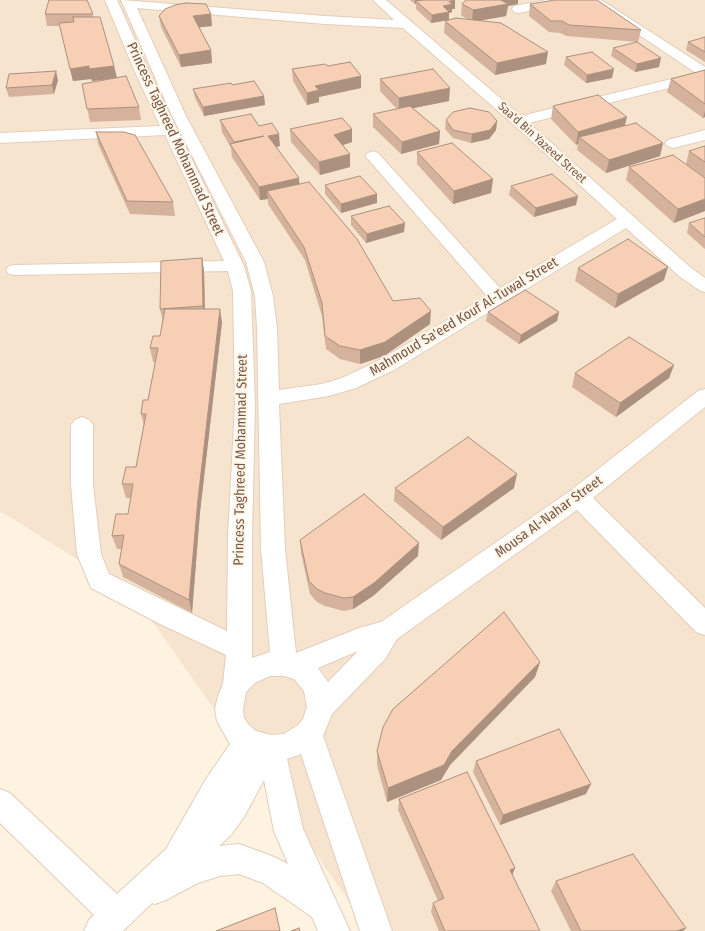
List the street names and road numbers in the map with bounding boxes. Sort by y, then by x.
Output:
street label: Princess Taghreed Mohammad Street [123,40,227,238]
street label: Saa'd Bin Yazeed Street [495,100,589,186]
street label: Mahmoud Sa'eed Kouf Al-Tuwal Street [367,254,561,380]
street label: Princess Taghreed Mohammad Street [231,354,251,566]
street label: Mousa Al-Nahar Street [492,472,606,562]

